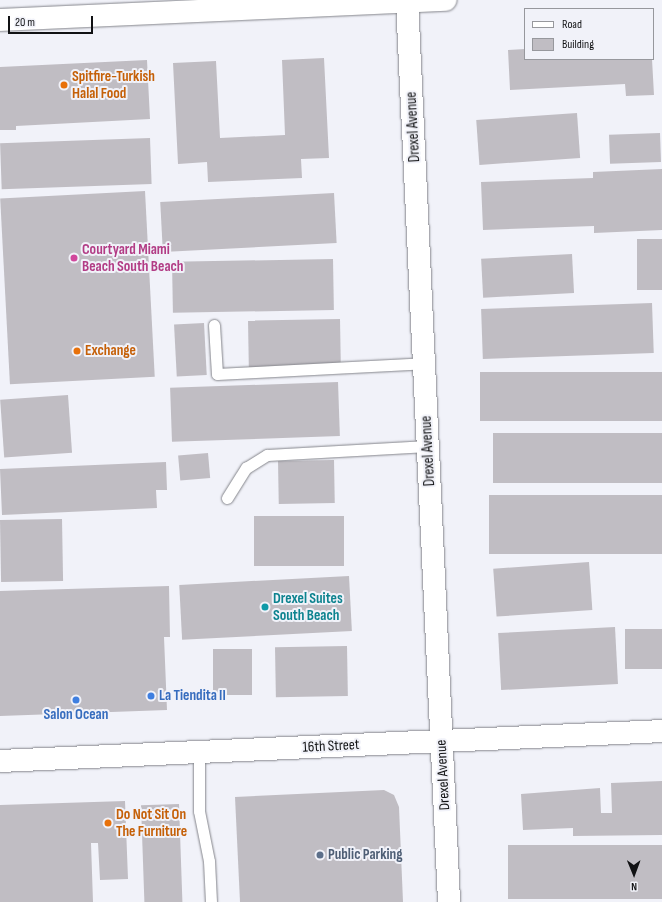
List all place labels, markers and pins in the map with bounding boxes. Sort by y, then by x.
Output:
place label: Spitfire-Turkish Halal Food [72,67,155,102]
marker: Spitfire-Turkish Halal Food [59,80,69,90]
place label: Courtyard Miami Beach South Beach [82,240,184,275]
marker: Courtyard Miami Beach South Beach [69,253,79,263]
place label: Exchange [85,342,136,360]
marker: Exchange [72,346,82,356]
place label: Drexel Suites South Beach [273,589,343,624]
marker: Drexel Suites South Beach [260,602,270,612]
place label: La Tiendita II [159,687,226,705]
marker: La Tiendita II [146,691,156,701]
marker: Salon Ocean [71,695,81,705]
place label: Salon Ocean [44,706,108,724]
place label: Do Not Sit On The Furniture [116,805,187,840]
marker: Do Not Sit On The Furniture [103,818,113,828]
place label: Public Parking [328,846,403,864]
marker: Public Parking [315,850,325,860]

